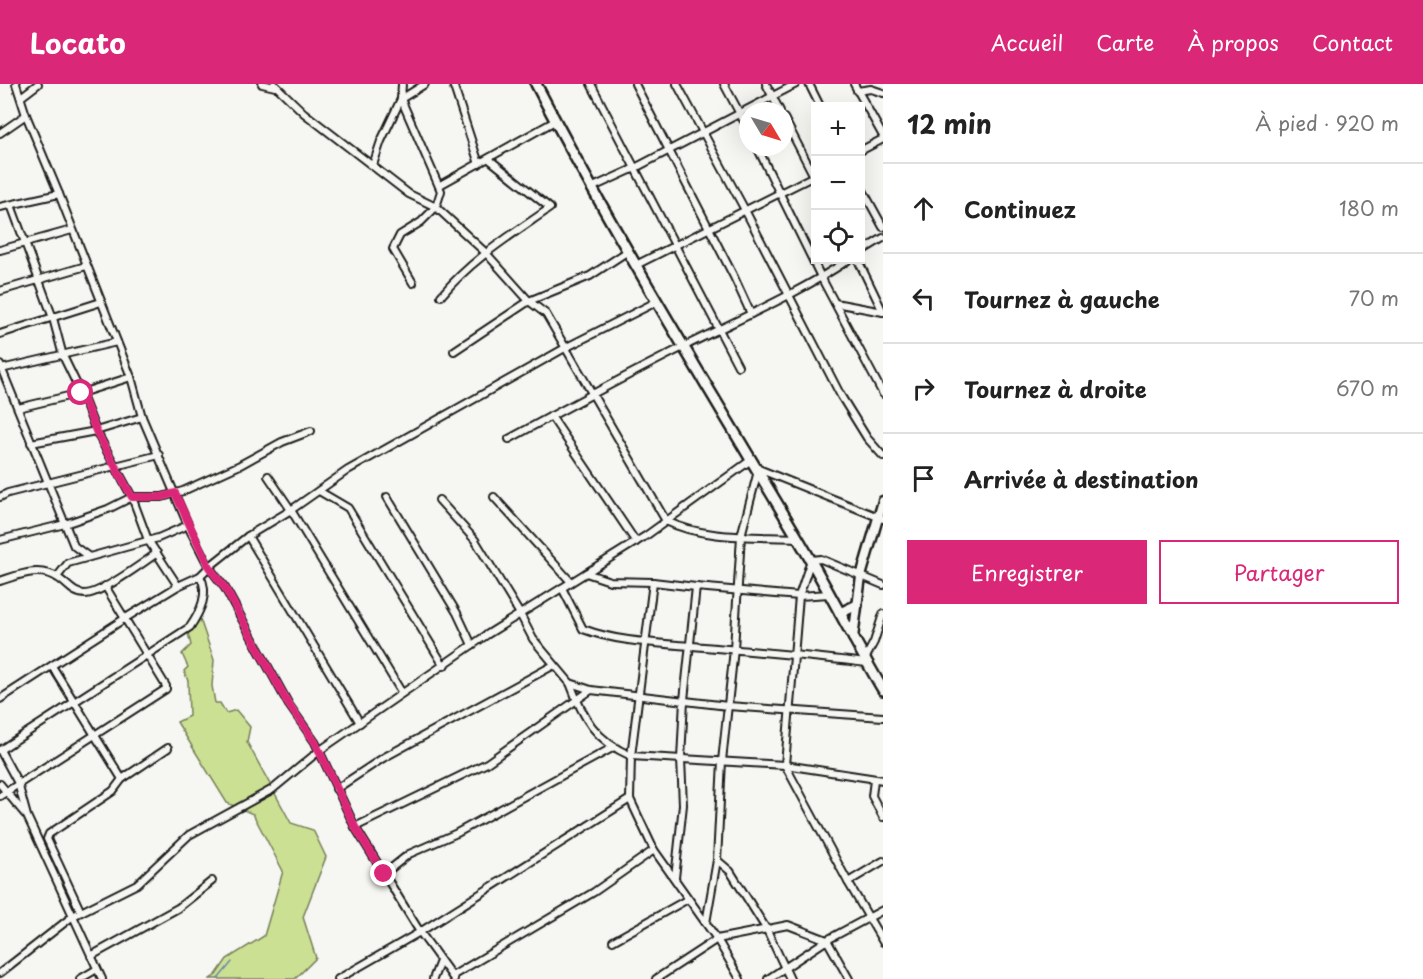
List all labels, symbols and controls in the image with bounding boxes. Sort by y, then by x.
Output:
text: Locato [30,21,126,64]
text: Accueil [991,26,1063,58]
text: Carte [1096,26,1154,58]
text: À propos [1187,26,1279,58]
text: Contact [1312,26,1393,58]
north arrow [739,102,793,156]
map controls [811,102,865,264]
button: + [811,102,865,156]
text: 12 min [907,104,992,143]
text: À pied · 920 m [1255,108,1399,138]
button: − [811,156,865,210]
icon: ahead [907,192,940,225]
text: Continuez [964,192,1076,225]
text: 180 m [1339,193,1399,223]
button: locate [811,210,865,264]
icon: left [907,282,940,315]
text: Tournez à gauche [964,282,1160,315]
text: 70 m [1349,283,1399,313]
icon: right [907,372,940,405]
text: Tournez à droite [964,372,1147,405]
text: 670 m [1336,373,1399,403]
route start [67,379,93,405]
icon: arrive [907,462,940,495]
text: Arrivée à destination [964,462,1198,495]
button: Enregistrer [907,540,1147,604]
button: Partager [1159,540,1399,604]
route end [370,860,396,886]

